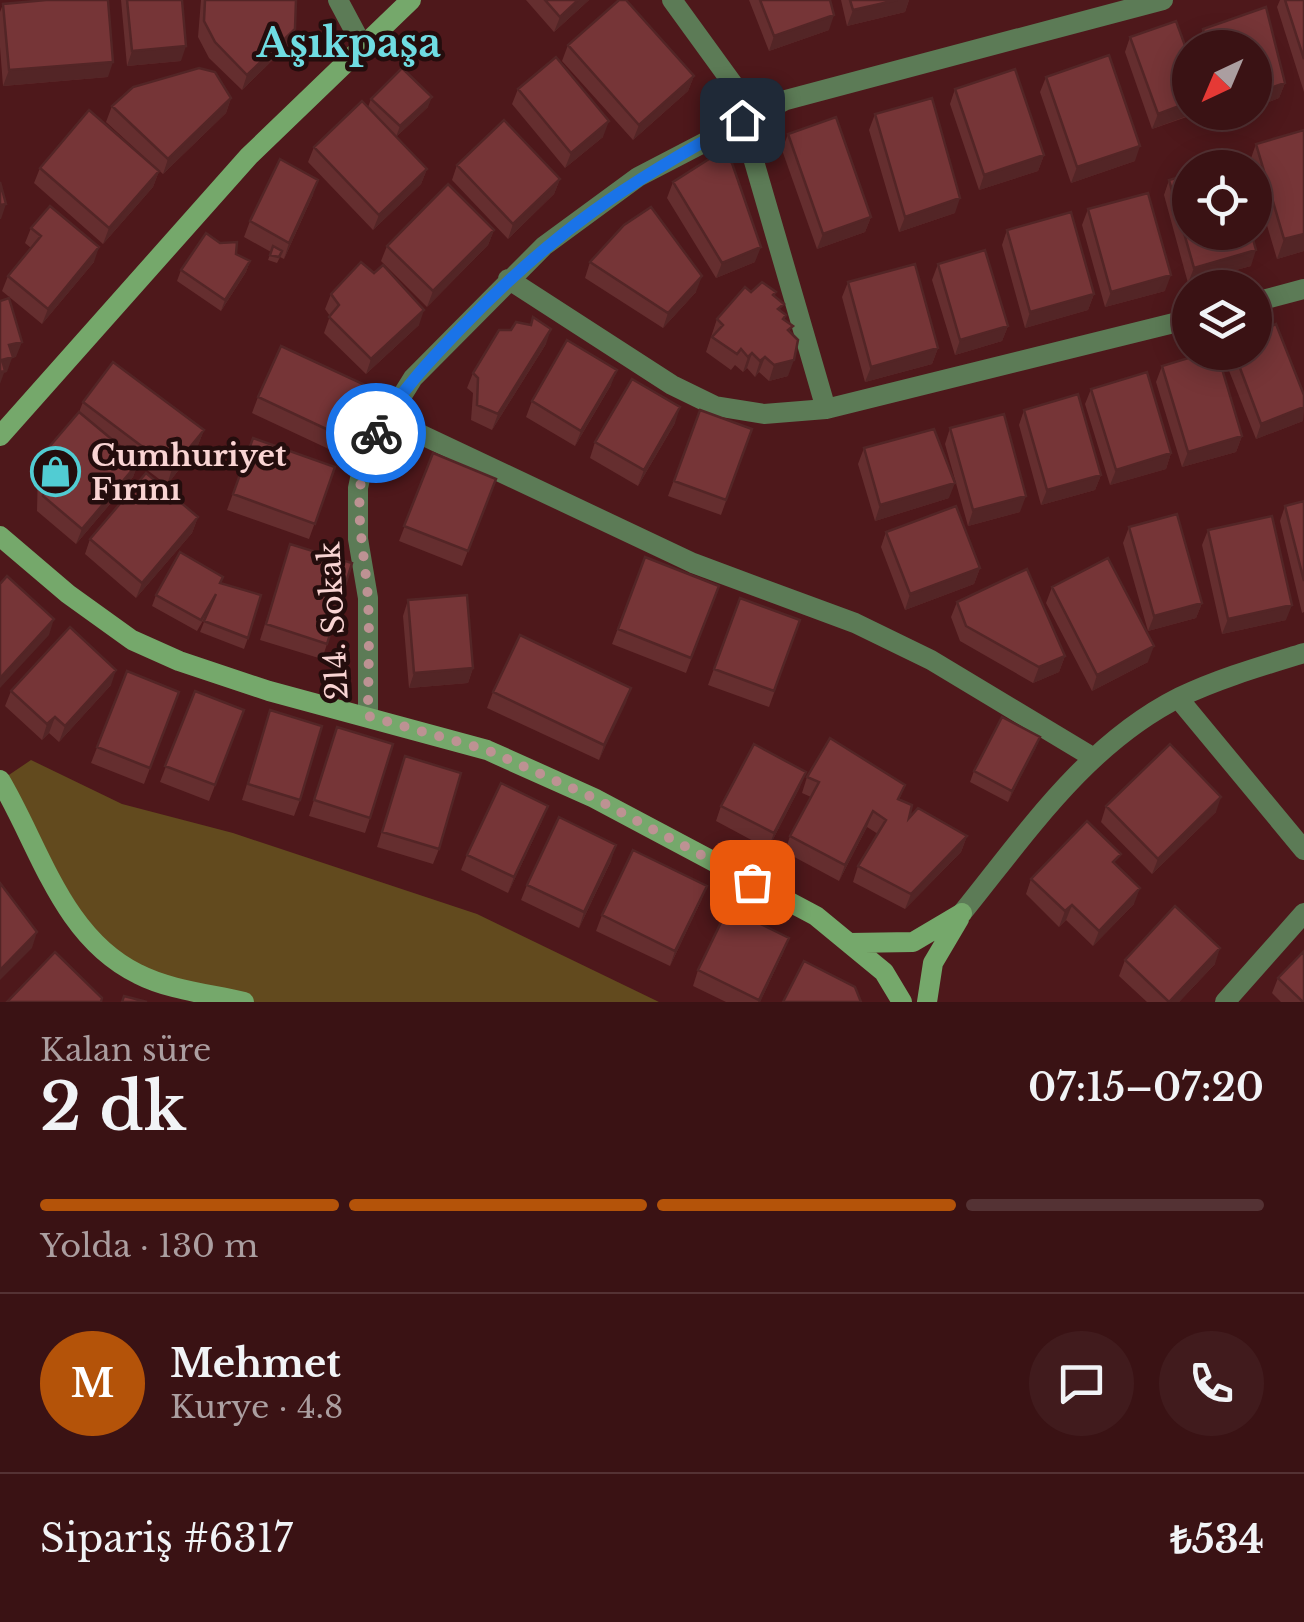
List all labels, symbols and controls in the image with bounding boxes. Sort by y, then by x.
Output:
district label: Aşıkpaşa [256,18,441,68]
north arrow [1172,30,1272,130]
map controls [1172,30,1272,370]
pin [700,78,785,163]
icon: home [715,93,770,148]
button: locate [1172,150,1272,250]
button: layers [1172,270,1272,370]
courier [326,383,426,483]
icon: bike [349,406,404,461]
place label: Cumhuriyet Fırını [91,437,287,508]
shop icon: Cumhuriyet Fırını [30,446,82,498]
street label: 214. Sokak [310,540,356,701]
pin [710,840,795,925]
icon: bag [725,855,780,910]
text: Kalan süre [40,1030,211,1070]
text: 07:15–07:20 [1028,1064,1264,1111]
text: 2 dk [40,1067,186,1148]
text: Yolda · 130 m [40,1226,258,1266]
button: chat [1029,1331,1134,1436]
button: phone [1159,1331,1264,1436]
text: Mehmet [170,1340,341,1387]
text: M [71,1360,114,1407]
text: Kurye · 4.8 [170,1387,343,1427]
text: Sipariş #6317 [40,1515,293,1562]
text: ₺534 [1170,1516,1264,1563]

